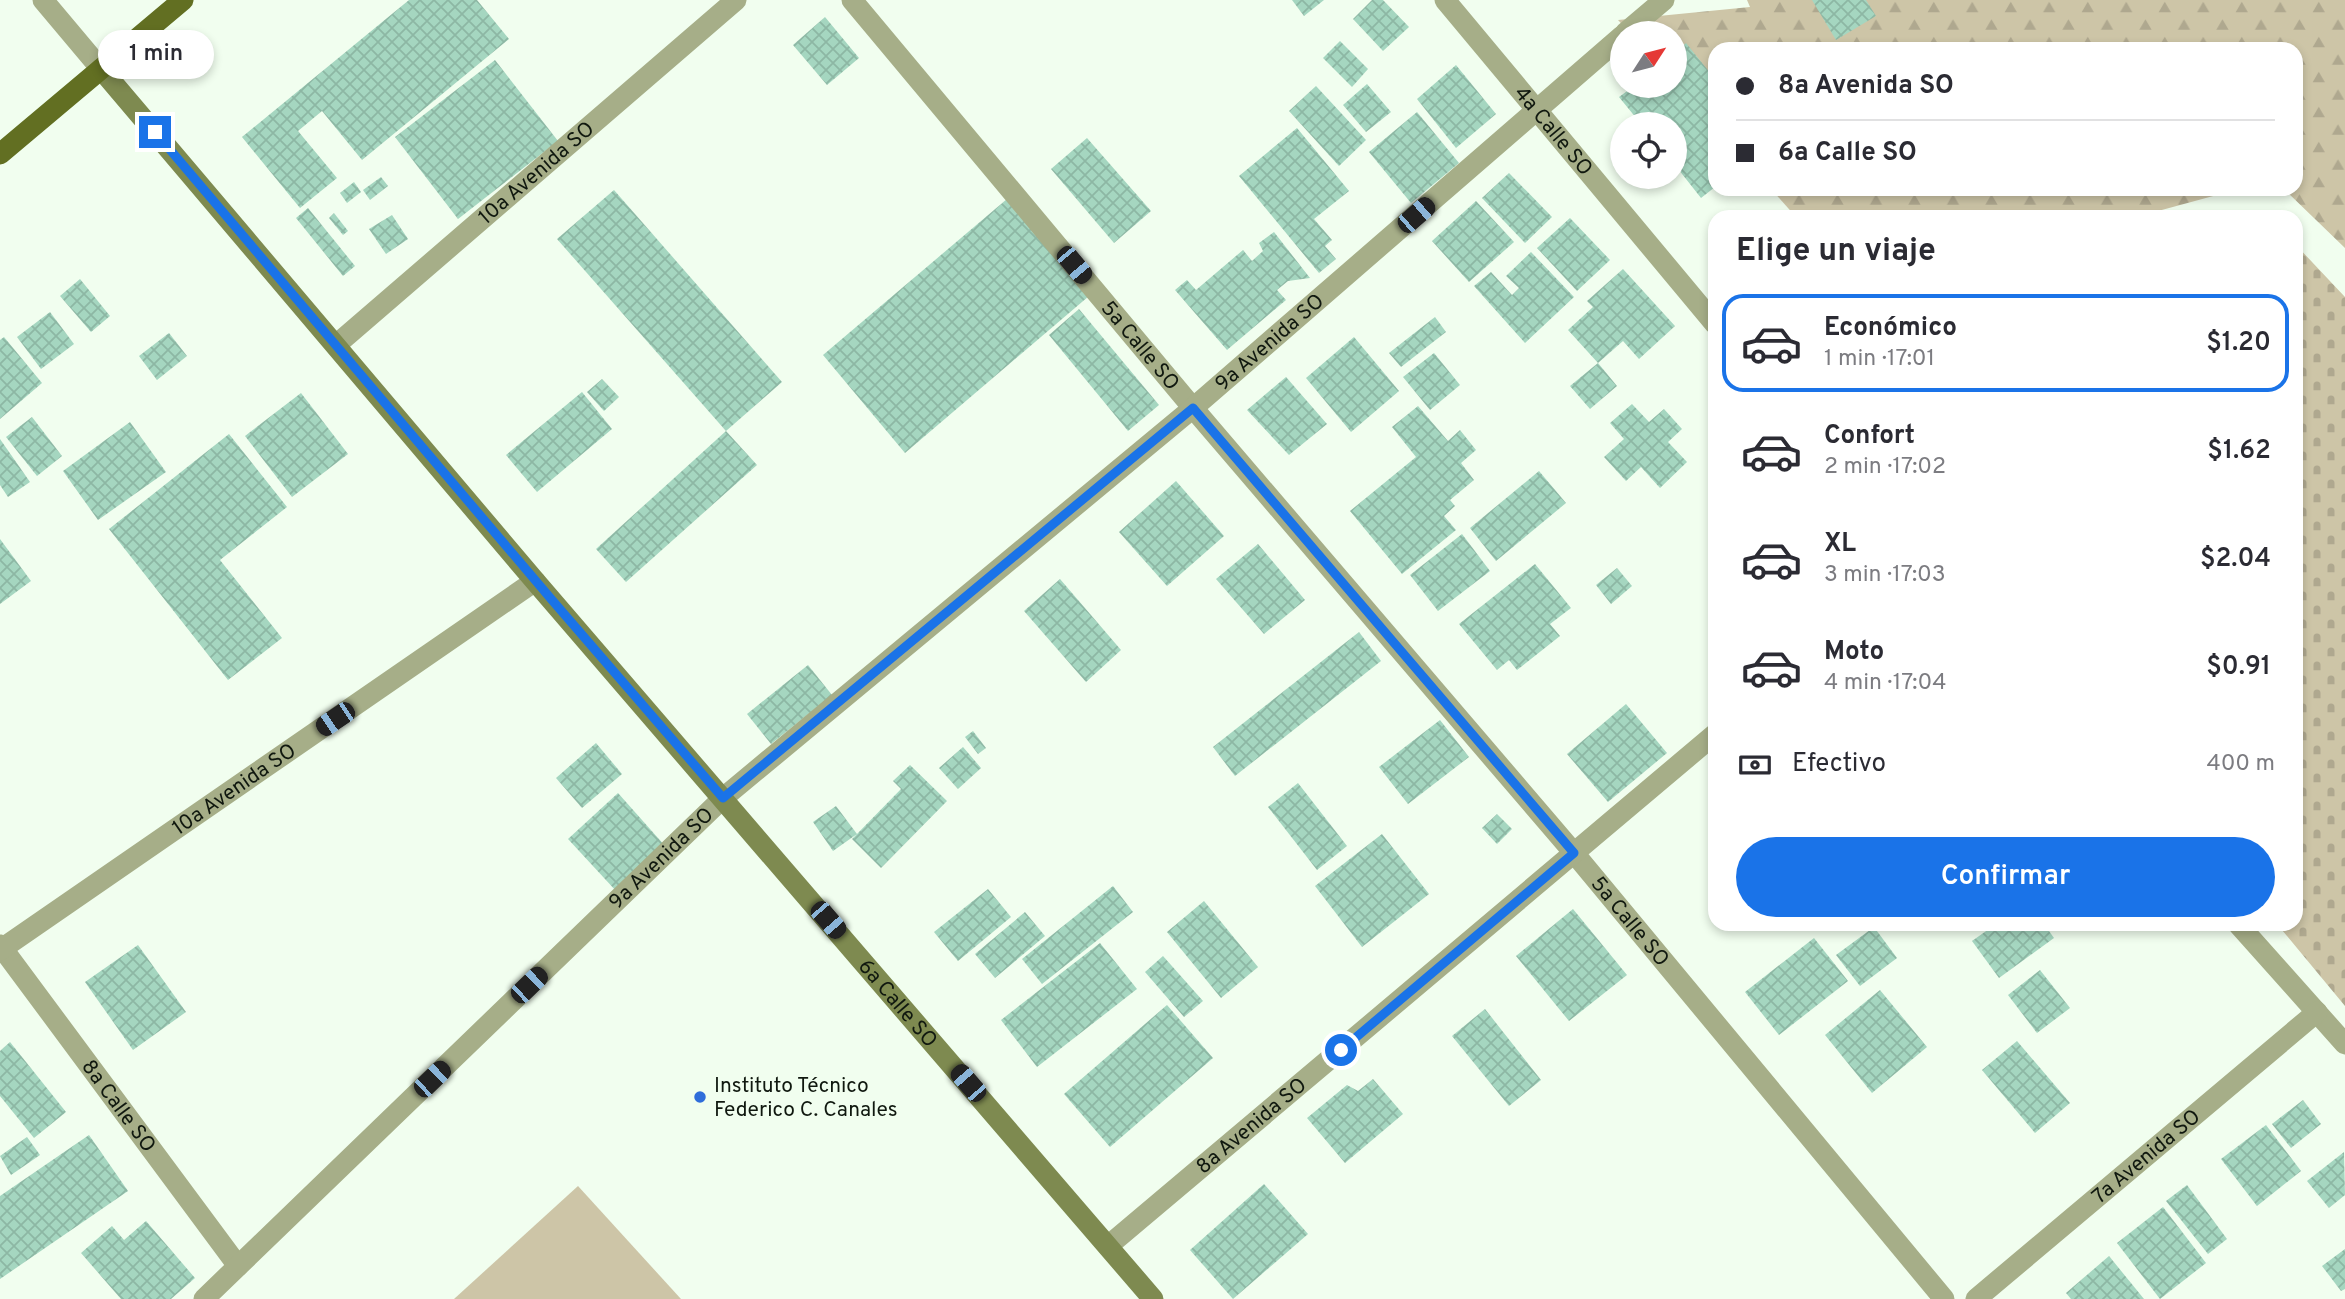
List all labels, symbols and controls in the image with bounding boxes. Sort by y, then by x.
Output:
north arrow [1610,21,1687,98]
map controls [1610,21,1687,189]
callout: 1 min [97,31,213,80]
text: 1 min [129,40,183,69]
text: 8a Avenida SO [1778,70,1954,103]
street label: 4a Calle SO [1507,81,1598,182]
button: locate [1610,112,1687,189]
route end [139,116,171,148]
street label: 10a Avenida SO [473,116,601,231]
text: 6a Calle SO [1778,137,1917,170]
car [1394,193,1439,237]
text: Elige un viaje [1736,232,1936,272]
car [1053,242,1096,288]
street label: 9a Avenida SO [1210,288,1330,398]
street label: 5a Calle SO [1094,296,1185,397]
icon: car [1740,312,1803,375]
text: Económico [1824,312,1957,345]
text: $1.20 [2206,327,2271,360]
text: 1 min · 17:01 [1824,345,1935,374]
icon: car [1740,420,1803,483]
text: Confort [1824,420,1915,453]
text: $1.62 [2207,435,2271,468]
text: 2 min · 17:02 [1824,453,1946,482]
icon: car [1740,528,1803,591]
text: XL [1824,528,1856,561]
text: $2.04 [2200,543,2271,576]
text: 3 min · 17:03 [1824,561,1946,590]
icon: car [1740,636,1803,699]
text: Moto [1824,636,1884,669]
text: $0.91 [2206,651,2271,684]
text: 4 min · 17:04 [1824,669,1947,698]
car [312,699,359,739]
street label: 10a Avenida SO [167,738,302,842]
icon: cash [1736,746,1774,784]
text: Efectivo [1792,748,1886,781]
text: 400 m [2206,750,2275,779]
street label: 9a Avenida SO [604,802,720,916]
button: Confirmar [1736,837,2275,917]
street label: 5a Calle SO [1584,872,1674,973]
car [807,897,850,943]
street label: 6a Calle SO [852,954,943,1054]
car [507,963,552,1007]
route start [1325,1034,1357,1066]
street label: 8a Calle SO [75,1055,161,1158]
car [410,1057,455,1101]
car [947,1060,990,1106]
street label: 8a Avenida SO [1191,1072,1313,1181]
place label: Instituto Técnico Federico C. Canales [714,1073,898,1124]
marker: Instituto Técnico Federico C. Canales [692,1089,708,1105]
street label: 7a Avenida SO [2087,1104,2207,1211]

